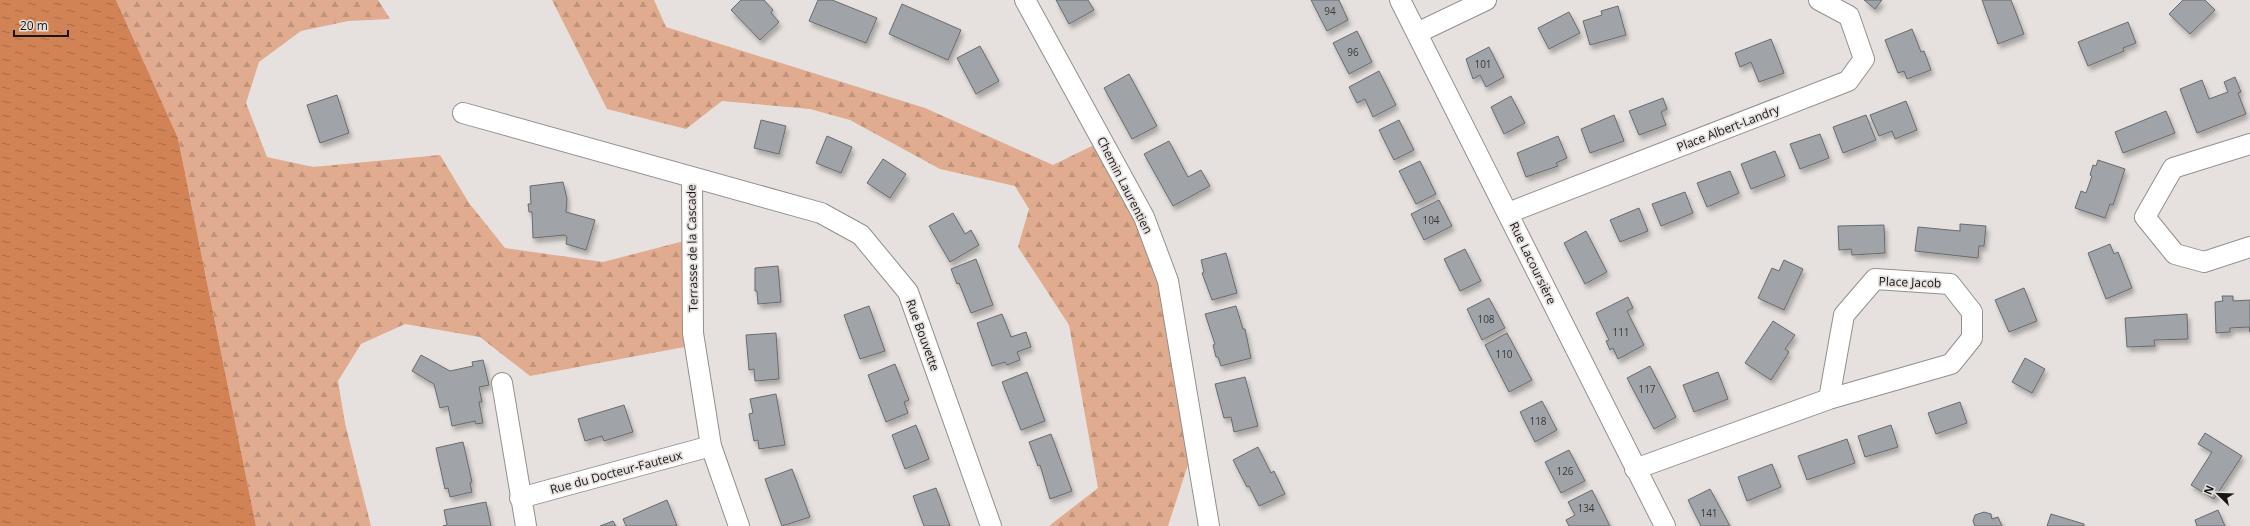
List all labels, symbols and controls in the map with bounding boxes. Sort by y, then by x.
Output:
house number: 94 [1324,4,1336,18]
scale bar [14,12,68,38]
text: 20 m [20,17,48,34]
house number: 96 [1347,45,1359,59]
house number: 101 [1474,57,1492,71]
street label: Place Albert-Landry [1674,100,1783,155]
street label: Chemin Laurentien [1093,133,1157,237]
street label: Terrasse de la Cascade [682,184,702,312]
house number: 104 [1422,213,1440,227]
street label: Rue Lacoursière [1506,219,1560,307]
street label: Place Jacob [1878,272,1942,292]
street label: Rue Bouvette [902,297,944,373]
house number: 108 [1477,312,1495,326]
house number: 111 [1612,325,1630,339]
house number: 110 [1495,347,1513,361]
house number: 117 [1638,382,1656,396]
house number: 118 [1529,414,1547,428]
street label: Rue du Docteur-Fauteux [548,446,685,498]
house number: 126 [1556,464,1574,478]
north arrow [2198,474,2238,514]
text: N [2200,483,2217,497]
house number: 134 [1577,501,1595,515]
house number: 141 [1700,506,1718,520]

